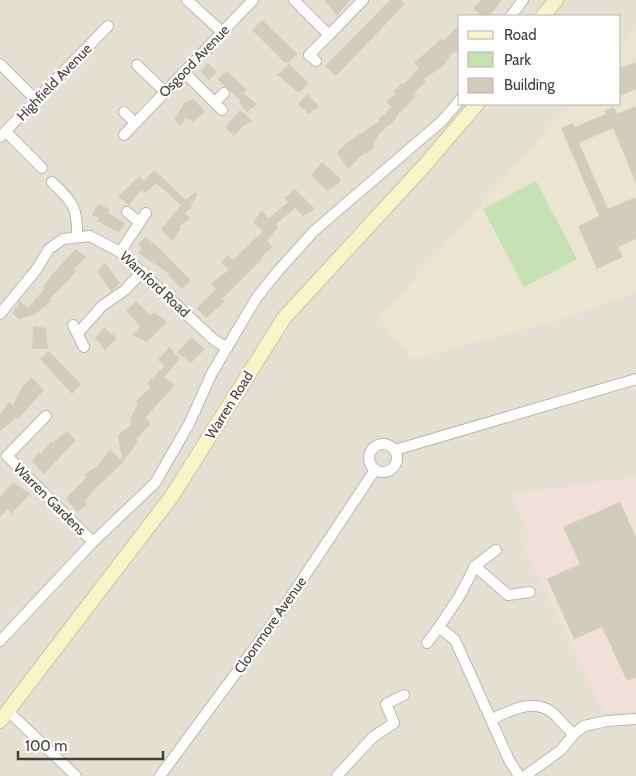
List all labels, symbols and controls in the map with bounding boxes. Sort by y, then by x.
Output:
legend [458,15,621,105]
street label: Osgood Avenue [155,21,233,101]
text: Road [504,26,537,44]
street label: Highfield Avenue [13,40,95,124]
text: Park [504,51,531,69]
text: Building [504,76,555,94]
street label: Warnford Road [116,247,194,321]
street label: Warren Road [201,368,257,442]
street label: Warren Gardens [10,459,90,539]
street label: Cloonmore Avenue [230,573,310,677]
scale bar [18,728,162,760]
text: 100 m [25,737,67,755]

